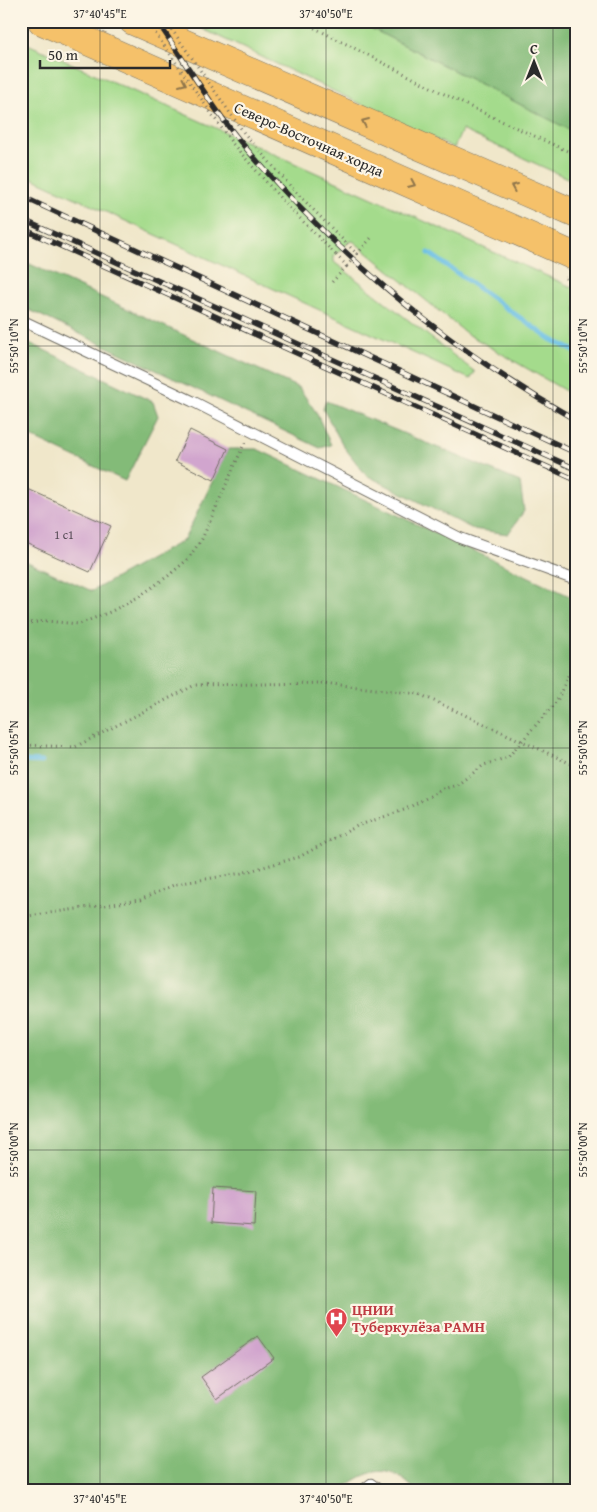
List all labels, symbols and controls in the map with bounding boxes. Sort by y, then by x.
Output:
text: 37°40'45"E [73,5,127,22]
text: 37°40'50"E [299,5,353,22]
scale bar [40,38,170,70]
north arrow [510,38,560,88]
text: С [530,39,538,59]
text: 50 m [48,44,79,65]
one-way arrow [178,77,187,88]
street label: Северо-Восточная хорда [231,97,388,182]
one-way arrow [361,118,370,129]
one-way arrow [407,177,416,188]
one-way arrow [510,182,519,193]
text: 55°50'10"N [5,318,22,374]
text: 55°50'10"N [574,318,591,374]
house number: 1 с1 [54,526,74,543]
text: 55°50'05"N [5,720,22,776]
text: 55°50'05"N [574,720,591,776]
text: 55°50'00"N [5,1122,22,1178]
text: 55°50'00"N [574,1122,591,1178]
place label: ЦНИИ Туберкулёза РАМН [352,1299,485,1337]
hospital icon: ЦНИИ Туберкулёза РАМН [324,1306,348,1337]
text: 37°40'45"E [73,1490,127,1507]
text: 37°40'50"E [299,1490,353,1507]

